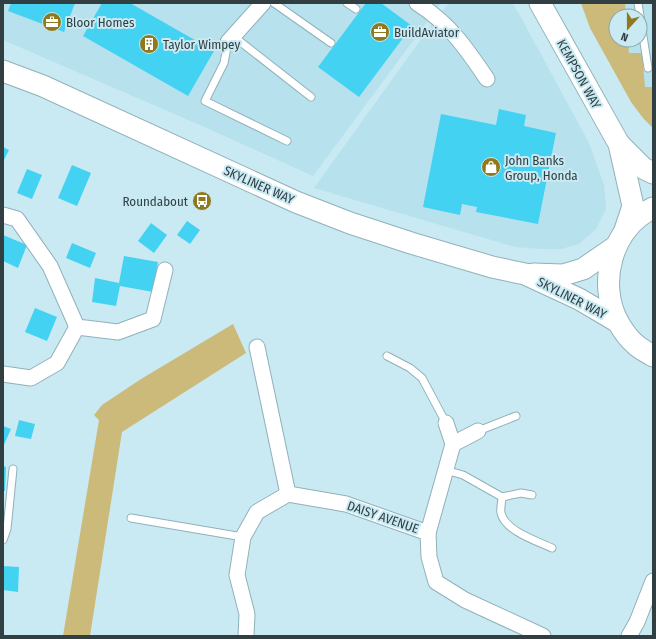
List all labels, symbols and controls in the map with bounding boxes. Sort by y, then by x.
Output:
north arrow [608,8,648,48]
office icon: Bloor Homes [41,11,63,33]
place label: Bloor Homes [66,15,135,30]
office icon: BuildAviator [369,21,391,43]
place label: BuildAviator [394,25,460,40]
text: N [619,30,630,44]
building icon: Taylor Wimpey [138,33,160,55]
place label: Taylor Wimpey [163,37,240,52]
street label: KEMPSON WAY [554,37,604,112]
place label: John Banks Group, Honda [505,153,578,183]
shop icon: John Banks Group, Honda [480,156,502,178]
street label: SKYLINER WAY [221,163,297,207]
bus stop icon: Roundabout [191,190,213,212]
place label: Roundabout [122,194,189,209]
street label: SKYLINER WAY [535,274,610,322]
street label: DAISY AVENUE [345,498,421,536]

